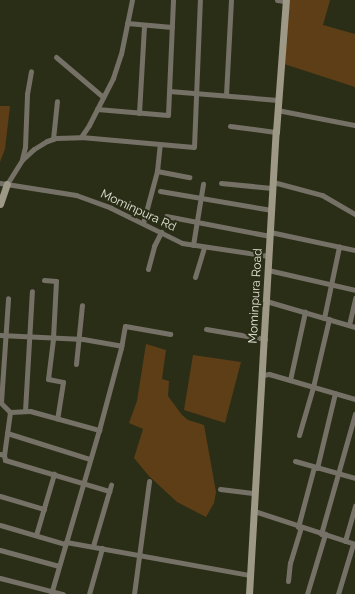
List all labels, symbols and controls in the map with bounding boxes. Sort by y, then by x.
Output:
street label: Mominpura Rd [98,187,178,235]
street label: Mominpura Road [246,248,266,344]

